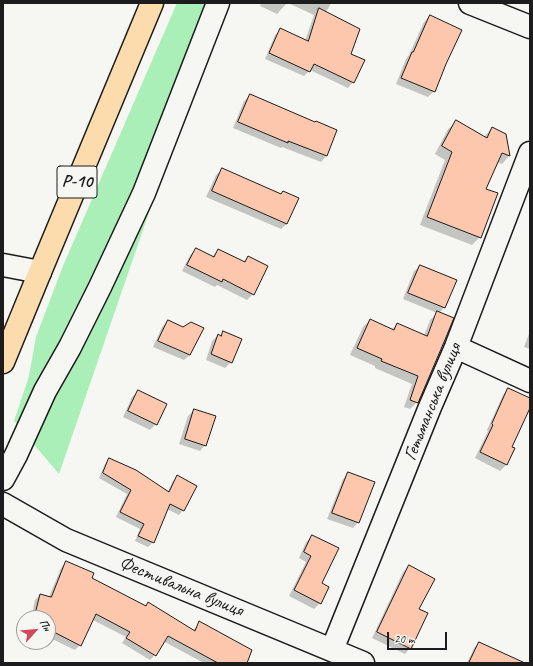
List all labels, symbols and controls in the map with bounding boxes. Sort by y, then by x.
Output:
road number: Р-10 [57,166,97,198]
street label: Гетьманська вулиця [399,340,467,464]
street label: Фестивальна вулиця [116,552,246,622]
north arrow [16,610,56,650]
text: Пн [37,617,55,633]
scale bar [389,624,449,650]
text: 20 m [394,631,414,647]

